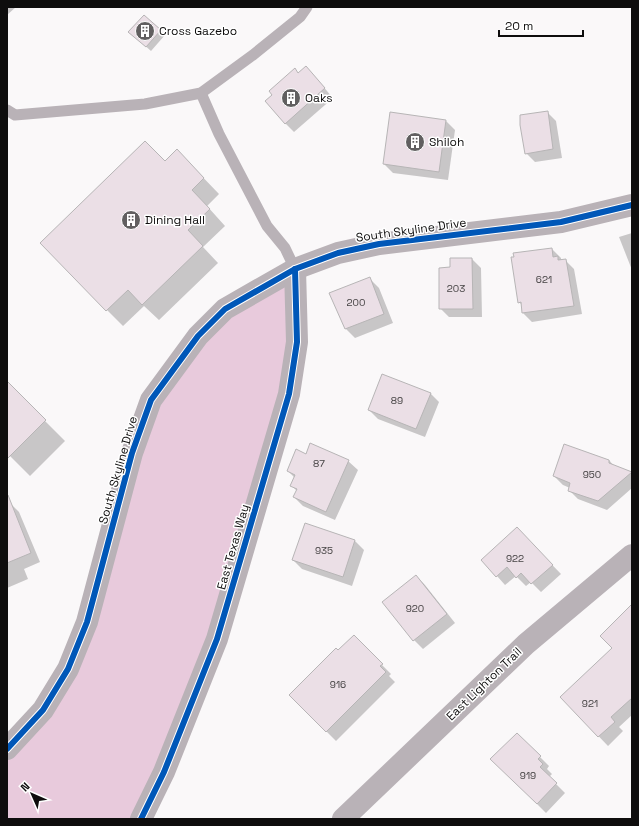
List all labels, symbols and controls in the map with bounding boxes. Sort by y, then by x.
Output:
scale bar [499,12,583,38]
text: 20 m [505,18,533,34]
building icon: Cross Gazebo [134,20,156,42]
place label: Cross Gazebo [159,23,237,39]
building icon: Oaks [280,87,302,109]
place label: Oaks [305,90,333,106]
building icon: Shiloh [404,131,426,153]
place label: Shiloh [429,134,464,150]
building icon: Dining Hall [120,209,142,231]
place label: Dining Hall [145,212,205,228]
street label: South Skyline Drive [355,214,467,246]
house number: 621 [536,273,552,286]
house number: 203 [447,282,465,295]
house number: 200 [347,296,365,309]
house number: 89 [391,394,403,407]
street label: South Skyline Drive [95,414,141,526]
house number: 87 [313,457,325,470]
house number: 950 [583,468,601,481]
street label: East Texas Way [213,502,253,592]
house number: 935 [315,544,333,557]
house number: 922 [506,552,524,565]
house number: 920 [406,602,424,615]
street label: East Lighton Trail [443,644,525,724]
house number: 916 [330,678,346,691]
house number: 921 [582,697,598,710]
house number: 919 [520,769,536,782]
north arrow [12,774,52,814]
text: N [17,779,32,794]

